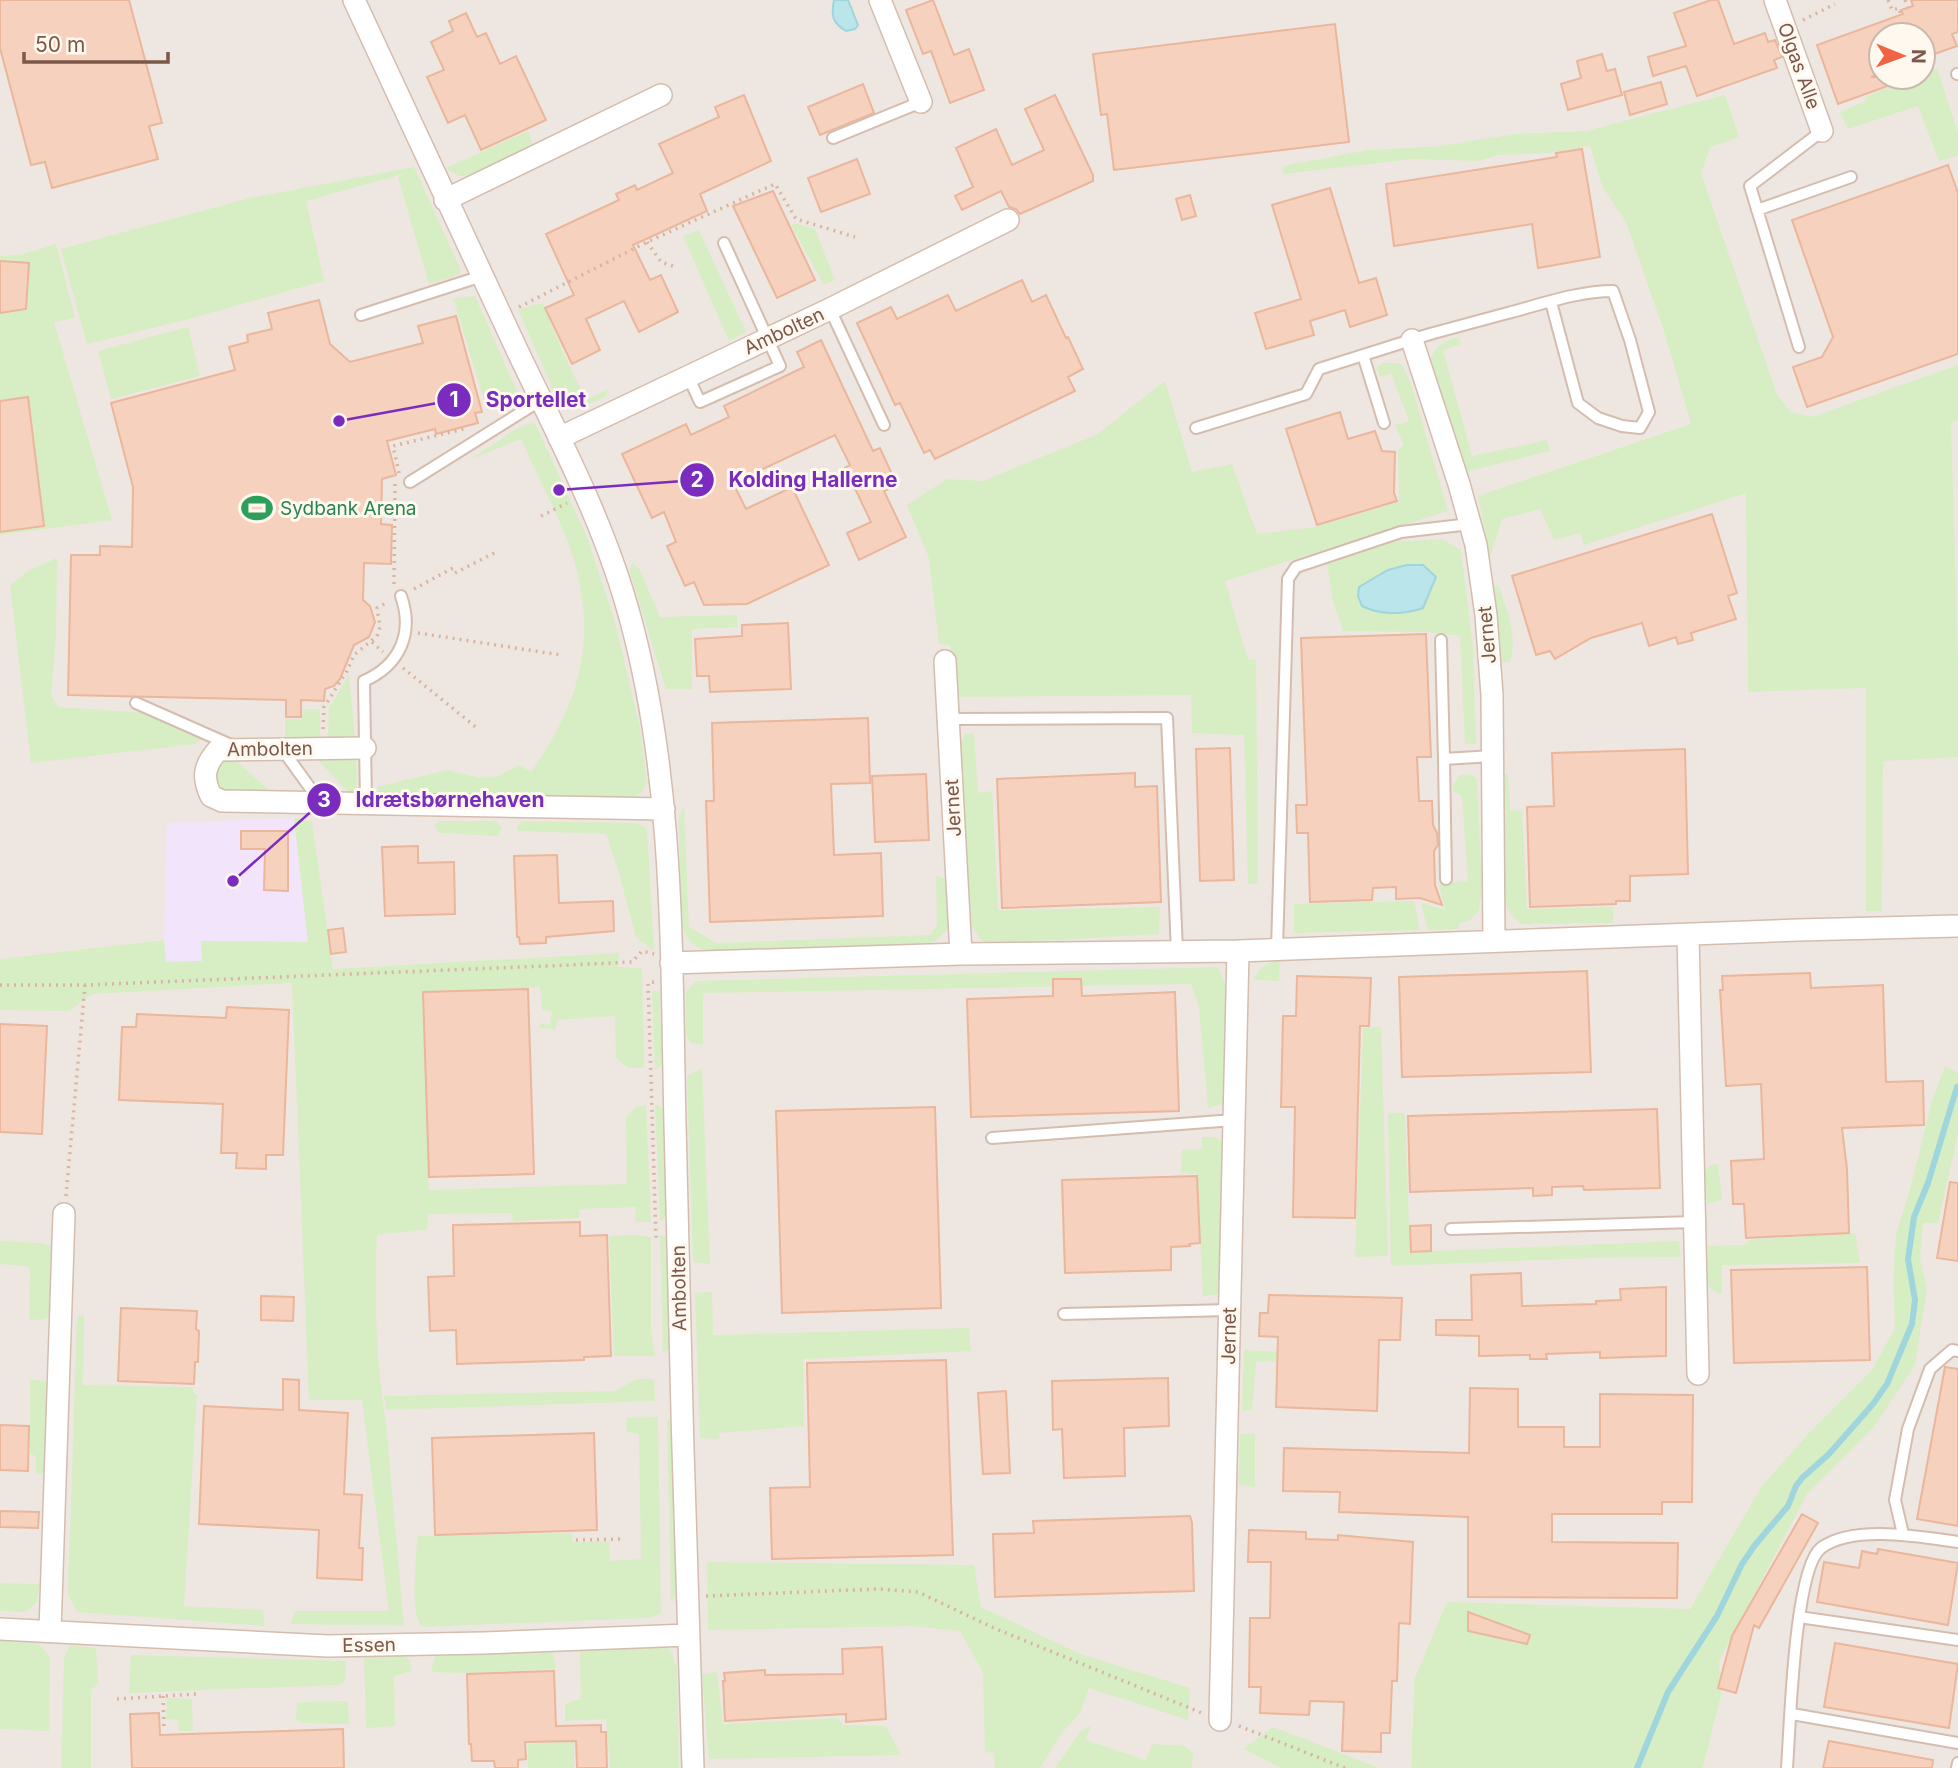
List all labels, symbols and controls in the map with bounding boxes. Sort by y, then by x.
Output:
street label: Olgas Alle [1773,20,1825,112]
scale bar [24,21,168,65]
north arrow [1867,21,1937,91]
text: 50 m [35,32,85,57]
text: N [1907,49,1930,64]
street label: Ambolten [740,302,828,360]
callout: Sportellet [437,379,600,421]
text: 1 [449,387,459,412]
text: Sportellet [486,387,587,412]
callout: Kolding Hallerne [679,459,911,501]
text: 2 [690,467,704,492]
text: Kolding Hallerne [728,467,898,492]
sports icon: Sydbank Arena [240,491,274,525]
place label: Sydbank Arena [280,497,417,520]
street label: Jernet [1473,605,1501,665]
street label: Ambolten [227,737,313,761]
street label: Jernet [940,778,966,838]
callout: Idrætsbørnehaven [306,779,558,821]
text: 3 [317,787,331,812]
text: Idrætsbørnehaven [356,787,544,812]
street label: Ambolten [667,1245,691,1331]
street label: Jernet [1217,1307,1241,1365]
street label: Essen [342,1633,396,1657]

